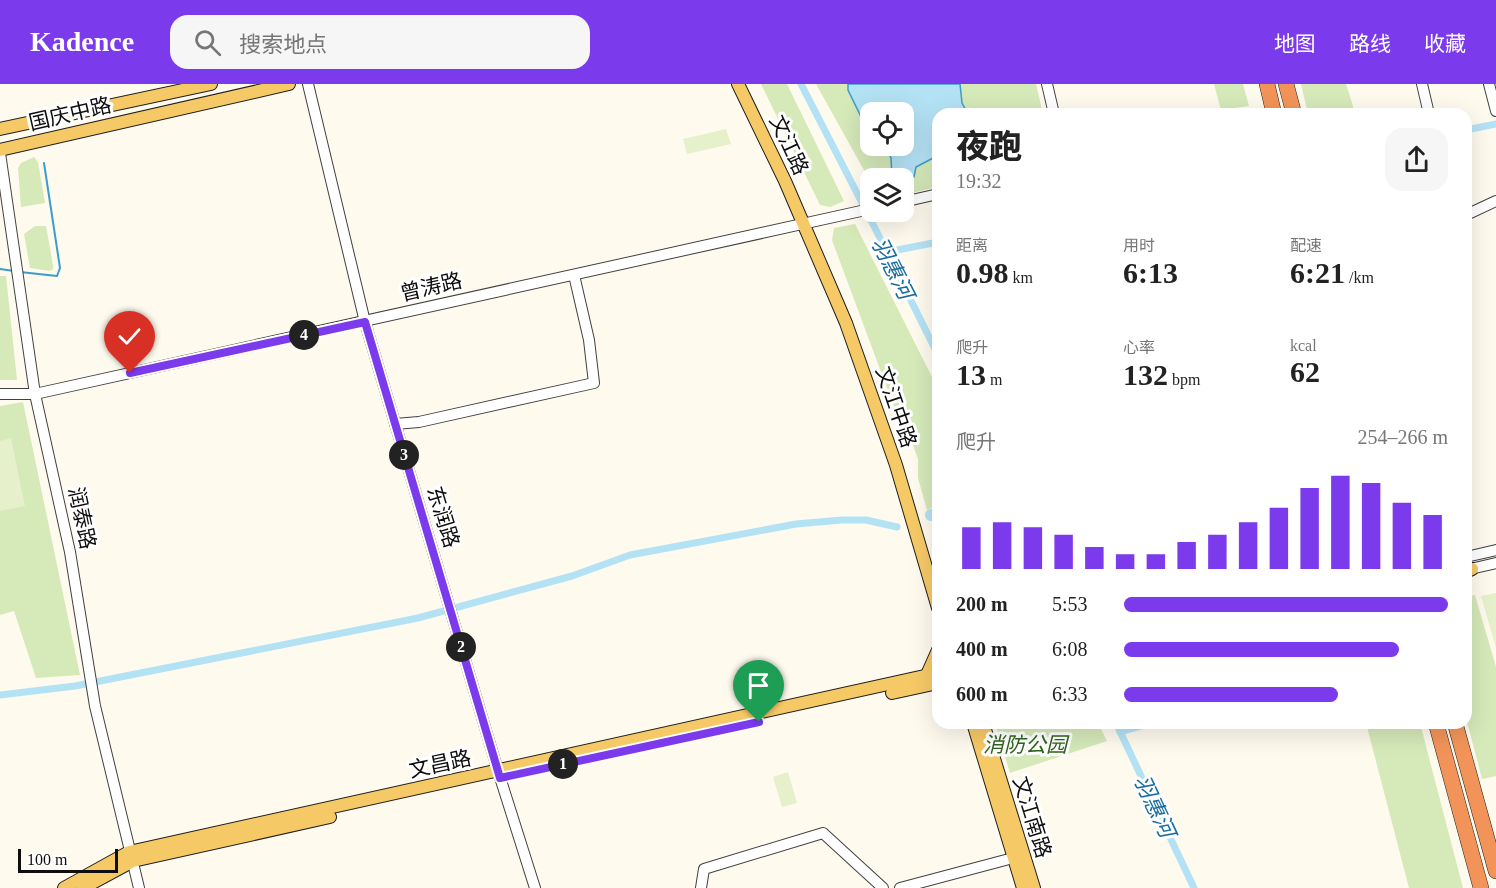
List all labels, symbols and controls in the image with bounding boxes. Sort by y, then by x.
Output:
search box [170,15,590,69]
text: Kadence [30,26,134,57]
icon: search [191,26,224,59]
text: 搜索地点 [239,32,327,57]
text: 地图 [1274,32,1316,56]
text: 路线 [1349,32,1391,56]
text: 收藏 [1424,32,1466,56]
street label: 国庆中路 [26,93,114,135]
map controls [860,102,914,222]
button: locate [860,102,914,156]
street label: 文江路 [765,111,813,179]
button: share [1385,128,1448,191]
text: 夜跑 [956,129,1022,165]
button: layers [860,168,914,222]
text: 19:32 [956,170,1002,192]
water label: 羽惠河 [866,233,920,307]
text: 距离 [956,237,988,254]
text: 用时 [1123,237,1155,254]
text: 配速 [1290,237,1322,254]
text: 0.98 [956,256,1009,289]
text: 6:13 [1123,256,1178,289]
text: 6:21 [1290,256,1345,289]
street label: 曾涛路 [398,268,464,306]
text: km [1009,269,1033,286]
text: /km [1345,269,1374,286]
pin [104,311,155,373]
icon: check [113,320,146,353]
pin: 4 [289,320,319,350]
text: 4 [300,326,308,343]
text: kcal [1290,337,1317,354]
text: 爬升 [956,339,988,356]
text: 心率 [1123,339,1155,356]
text: 62 [1290,355,1320,388]
text: 13 [956,358,986,391]
text: 132 [1123,358,1168,391]
street label: 文江中路 [871,363,921,451]
text: m [986,371,1002,388]
text: bpm [1168,371,1200,388]
text: 254–266 m [1357,426,1448,448]
text: 爬升 [956,431,996,453]
pin: 3 [389,440,419,470]
text: 3 [400,446,408,463]
street label: 东润路 [422,483,464,551]
street label: 润泰路 [64,485,100,551]
text: 200 m [956,593,1008,615]
text: 5:53 [1052,593,1088,615]
pin: 2 [446,632,476,662]
text: 2 [457,638,465,655]
text: 400 m [956,638,1008,660]
text: 6:08 [1052,638,1088,660]
pin [733,660,784,722]
icon: arrive [742,669,775,702]
text: 600 m [956,683,1008,705]
text: 6:33 [1052,683,1088,705]
park label: 消防公园 [983,733,1070,757]
street label: 文昌路 [407,746,473,782]
pin: 1 [548,749,578,779]
text: 1 [559,755,567,772]
water label: 羽惠河 [1129,771,1182,845]
street label: 文江南路 [1008,773,1056,861]
scale bar [18,846,118,874]
text: 100 m [27,851,67,868]

